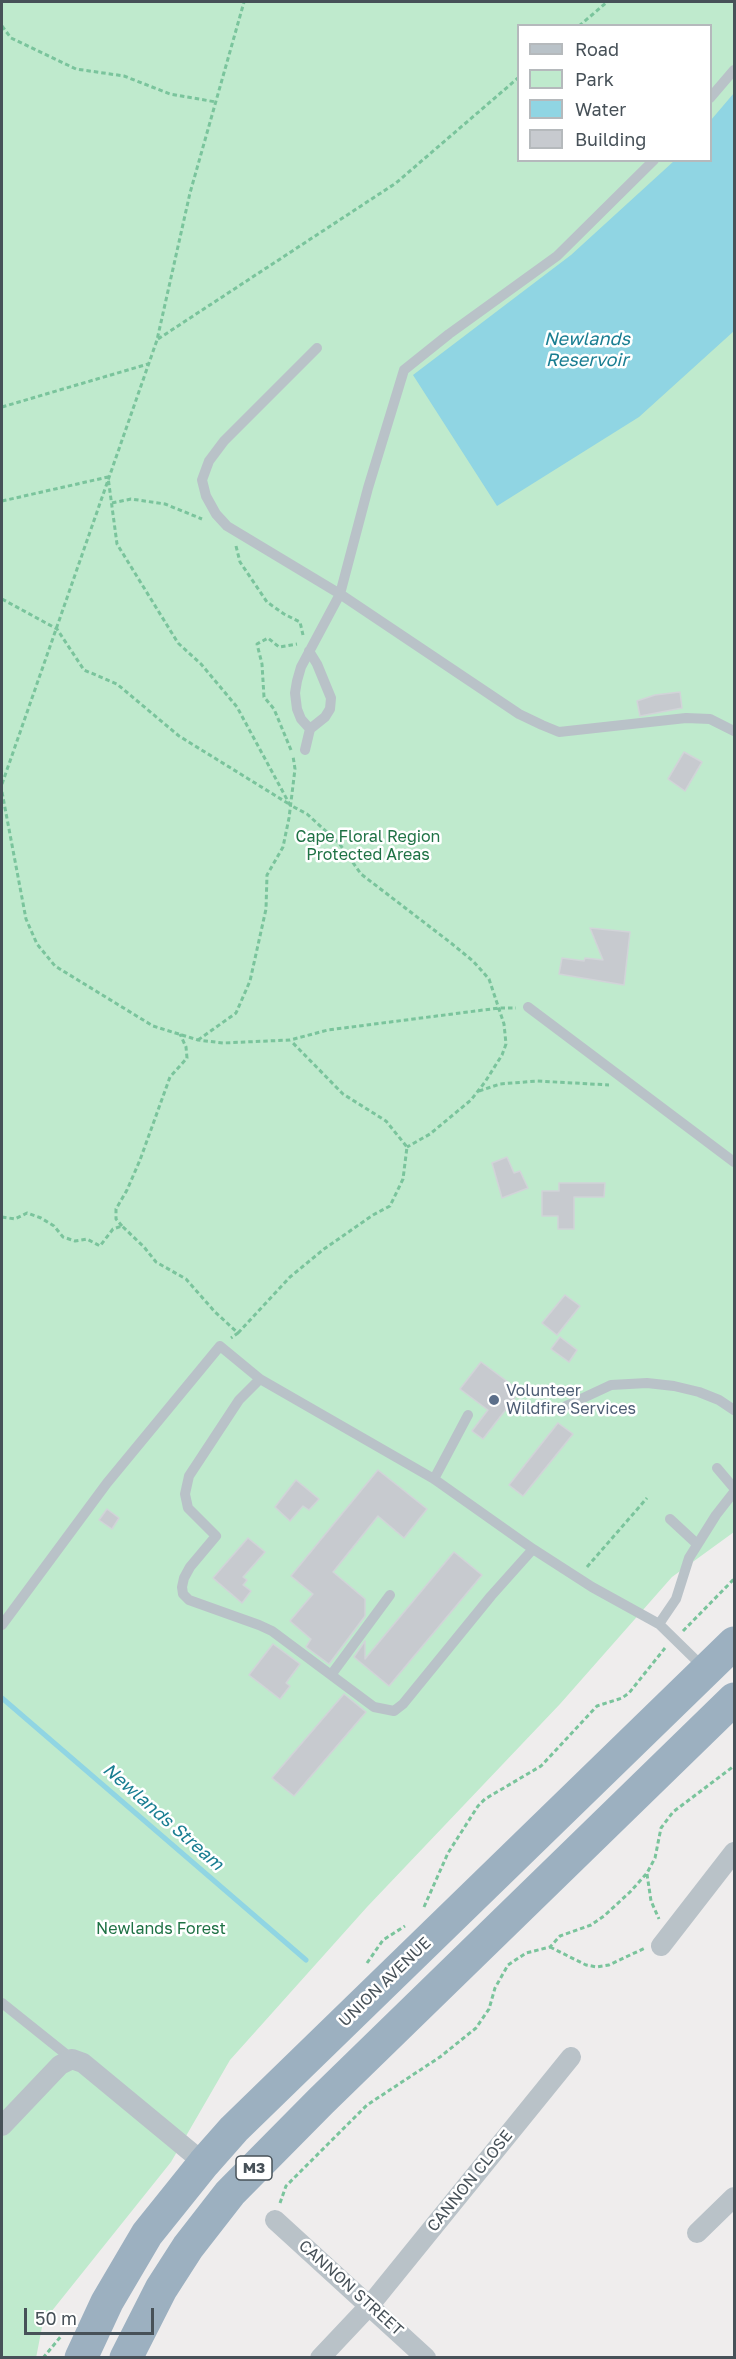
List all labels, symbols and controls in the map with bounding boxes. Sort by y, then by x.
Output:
legend [517,24,712,162]
text: Road [575,38,619,60]
text: Park [575,68,614,90]
text: Water [575,98,626,120]
text: Building [575,128,646,150]
water label: Newlands Reservoir [544,328,630,370]
park label: Cape Floral Region Protected Areas [296,827,440,865]
place label: Volunteer Wildfire Services [506,1381,636,1419]
marker: Volunteer Wildfire Services [487,1393,501,1407]
water label: Newlands Stream [98,1759,228,1875]
park label: Newlands Forest [96,1919,226,1939]
street label: UNION AVENUE [335,1933,435,2031]
street label: CANNON CLOSE [423,2126,517,2236]
road number: M3 [236,2156,272,2180]
street label: CANNON STREET [295,2236,407,2340]
scale bar [27,2296,158,2334]
text: 50 m [35,2307,77,2329]

